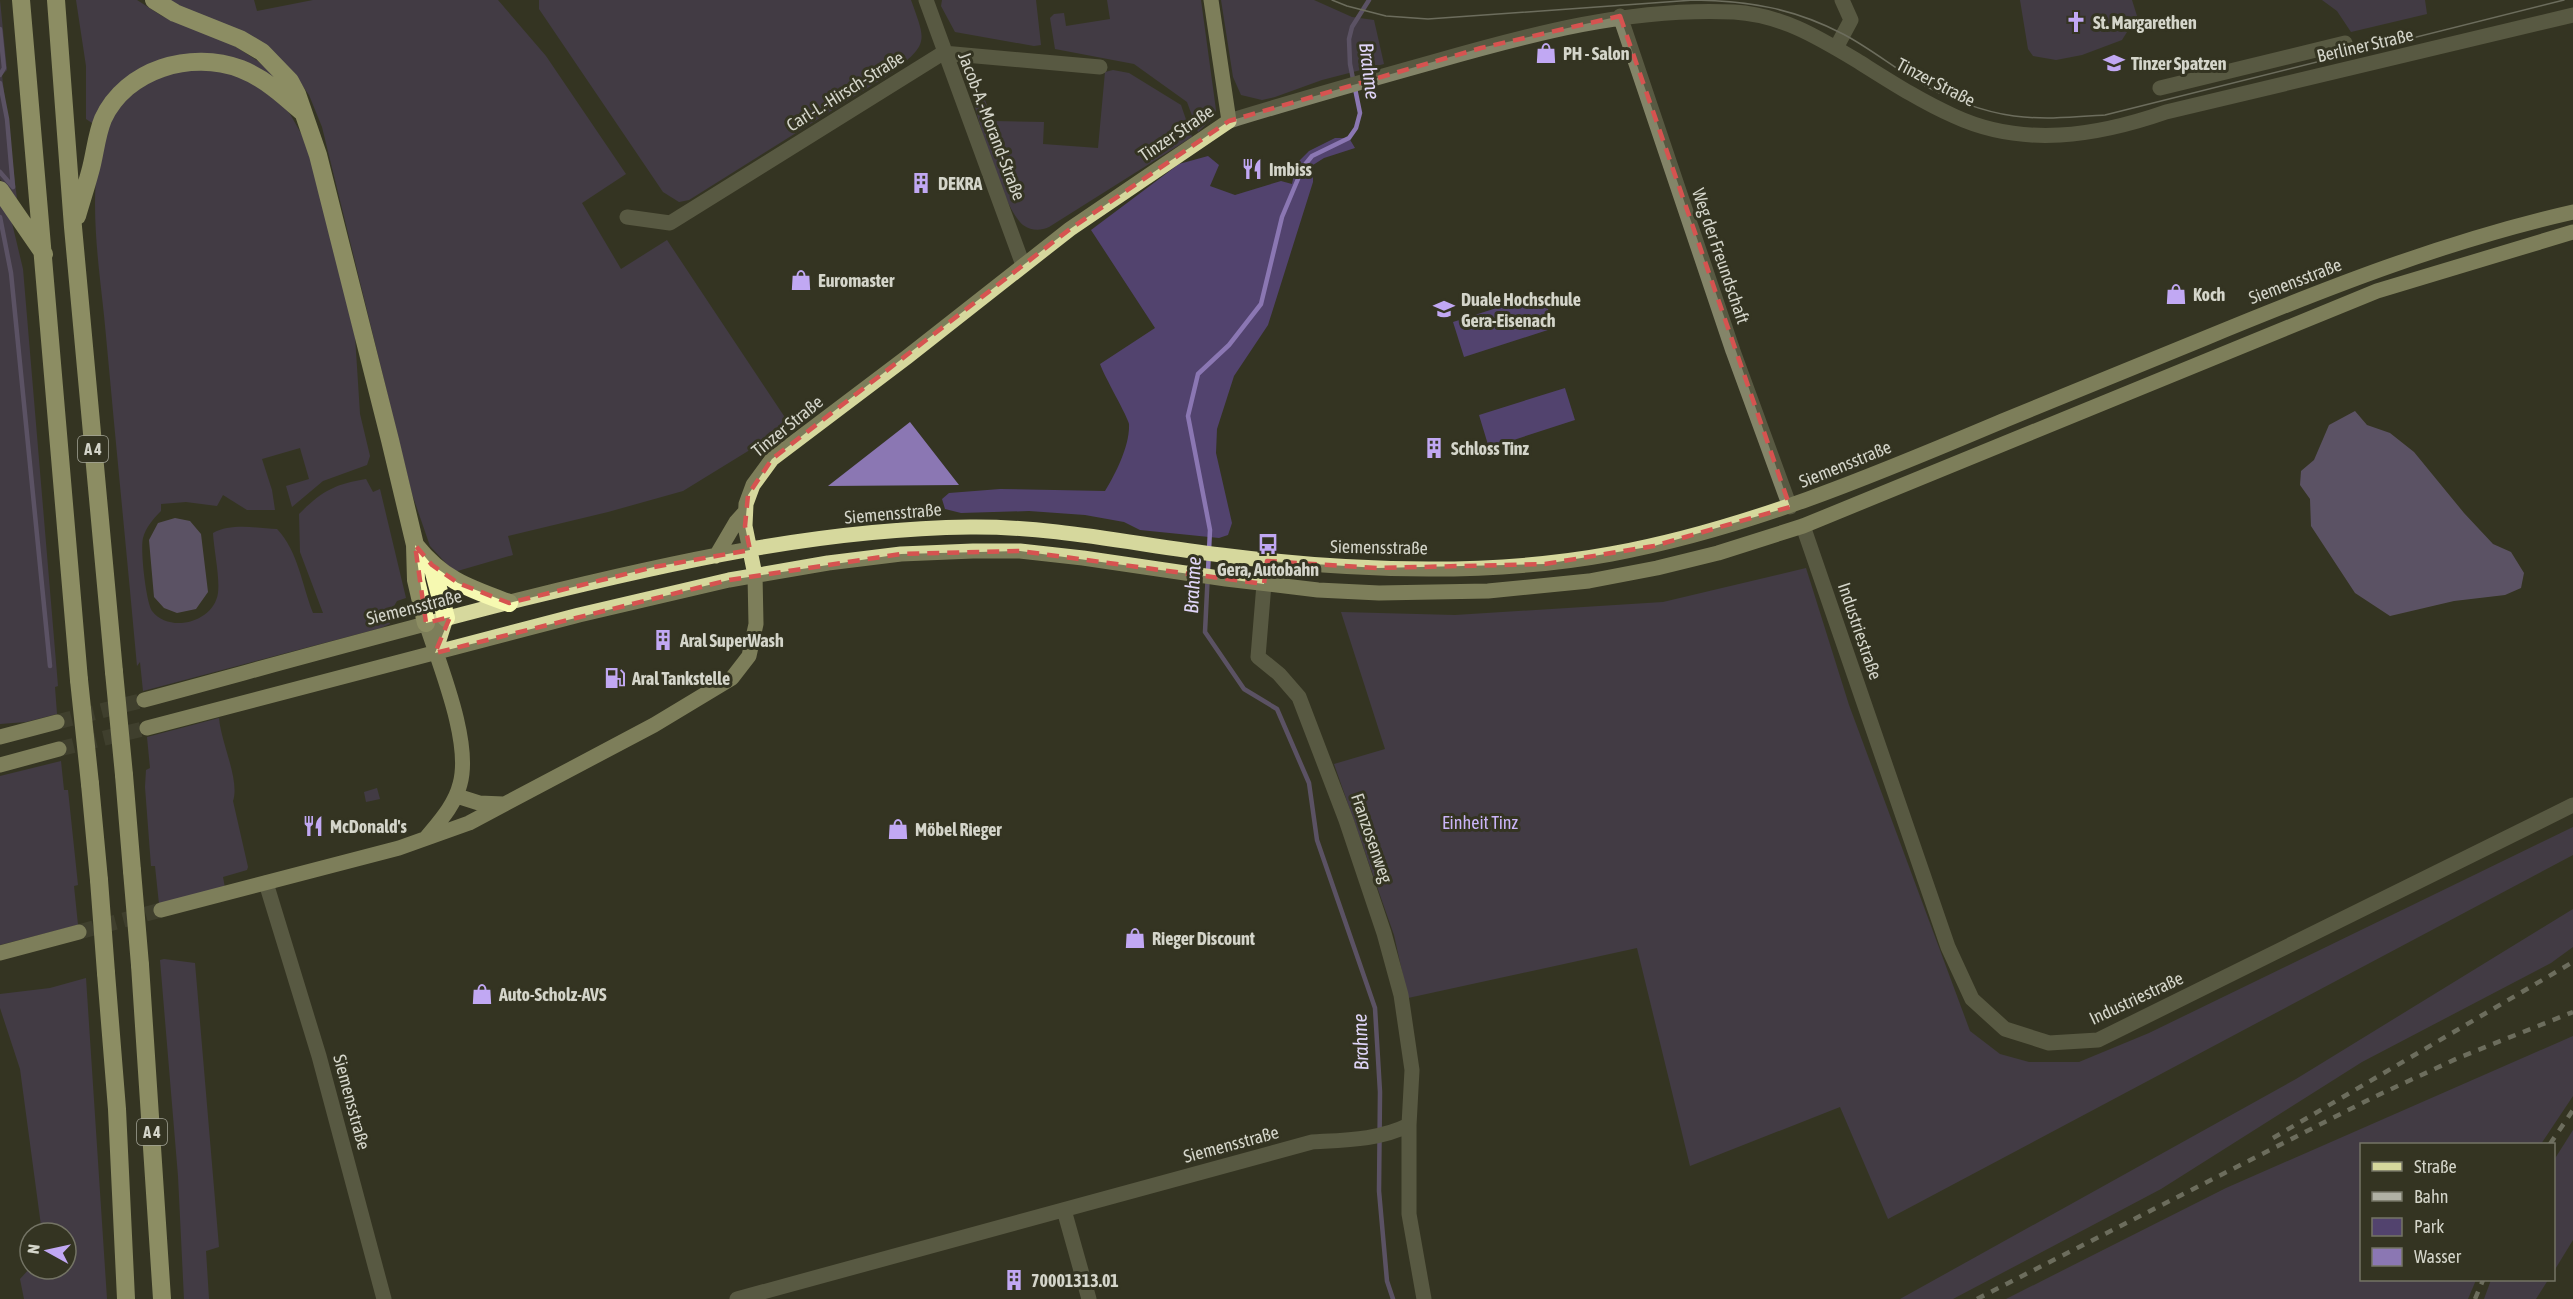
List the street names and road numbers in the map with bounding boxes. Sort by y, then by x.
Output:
street label: Berliner Straße [2315,24,2415,66]
street label: Carl-L.-Hirsch-Straße [782,46,908,136]
street label: Jacob-A.-Morand-Straße [954,49,1030,203]
street label: Tinzer Straße [1893,53,1979,111]
street label: Tinzer Straße [1135,100,1217,166]
street label: Weg der Freundschaft [1688,185,1754,327]
street label: Siemensstraße [2246,254,2344,308]
street label: Tinzer Straße [747,391,827,461]
road number: A 4 [78,436,108,462]
street label: Siemensstraße [1796,436,1894,492]
street label: Siemensstraße [843,498,943,528]
street label: Siemensstraße [1330,536,1428,558]
street label: Industriestraße [1834,580,1886,682]
street label: Siemensstraße [364,585,464,629]
street label: Franzosenweg [1347,790,1397,886]
street label: Industriestraße [2086,967,2186,1029]
street label: Siemensstraße [329,1052,375,1152]
road number: A 4 [137,1119,167,1145]
street label: Siemensstraße [1181,1121,1281,1167]

